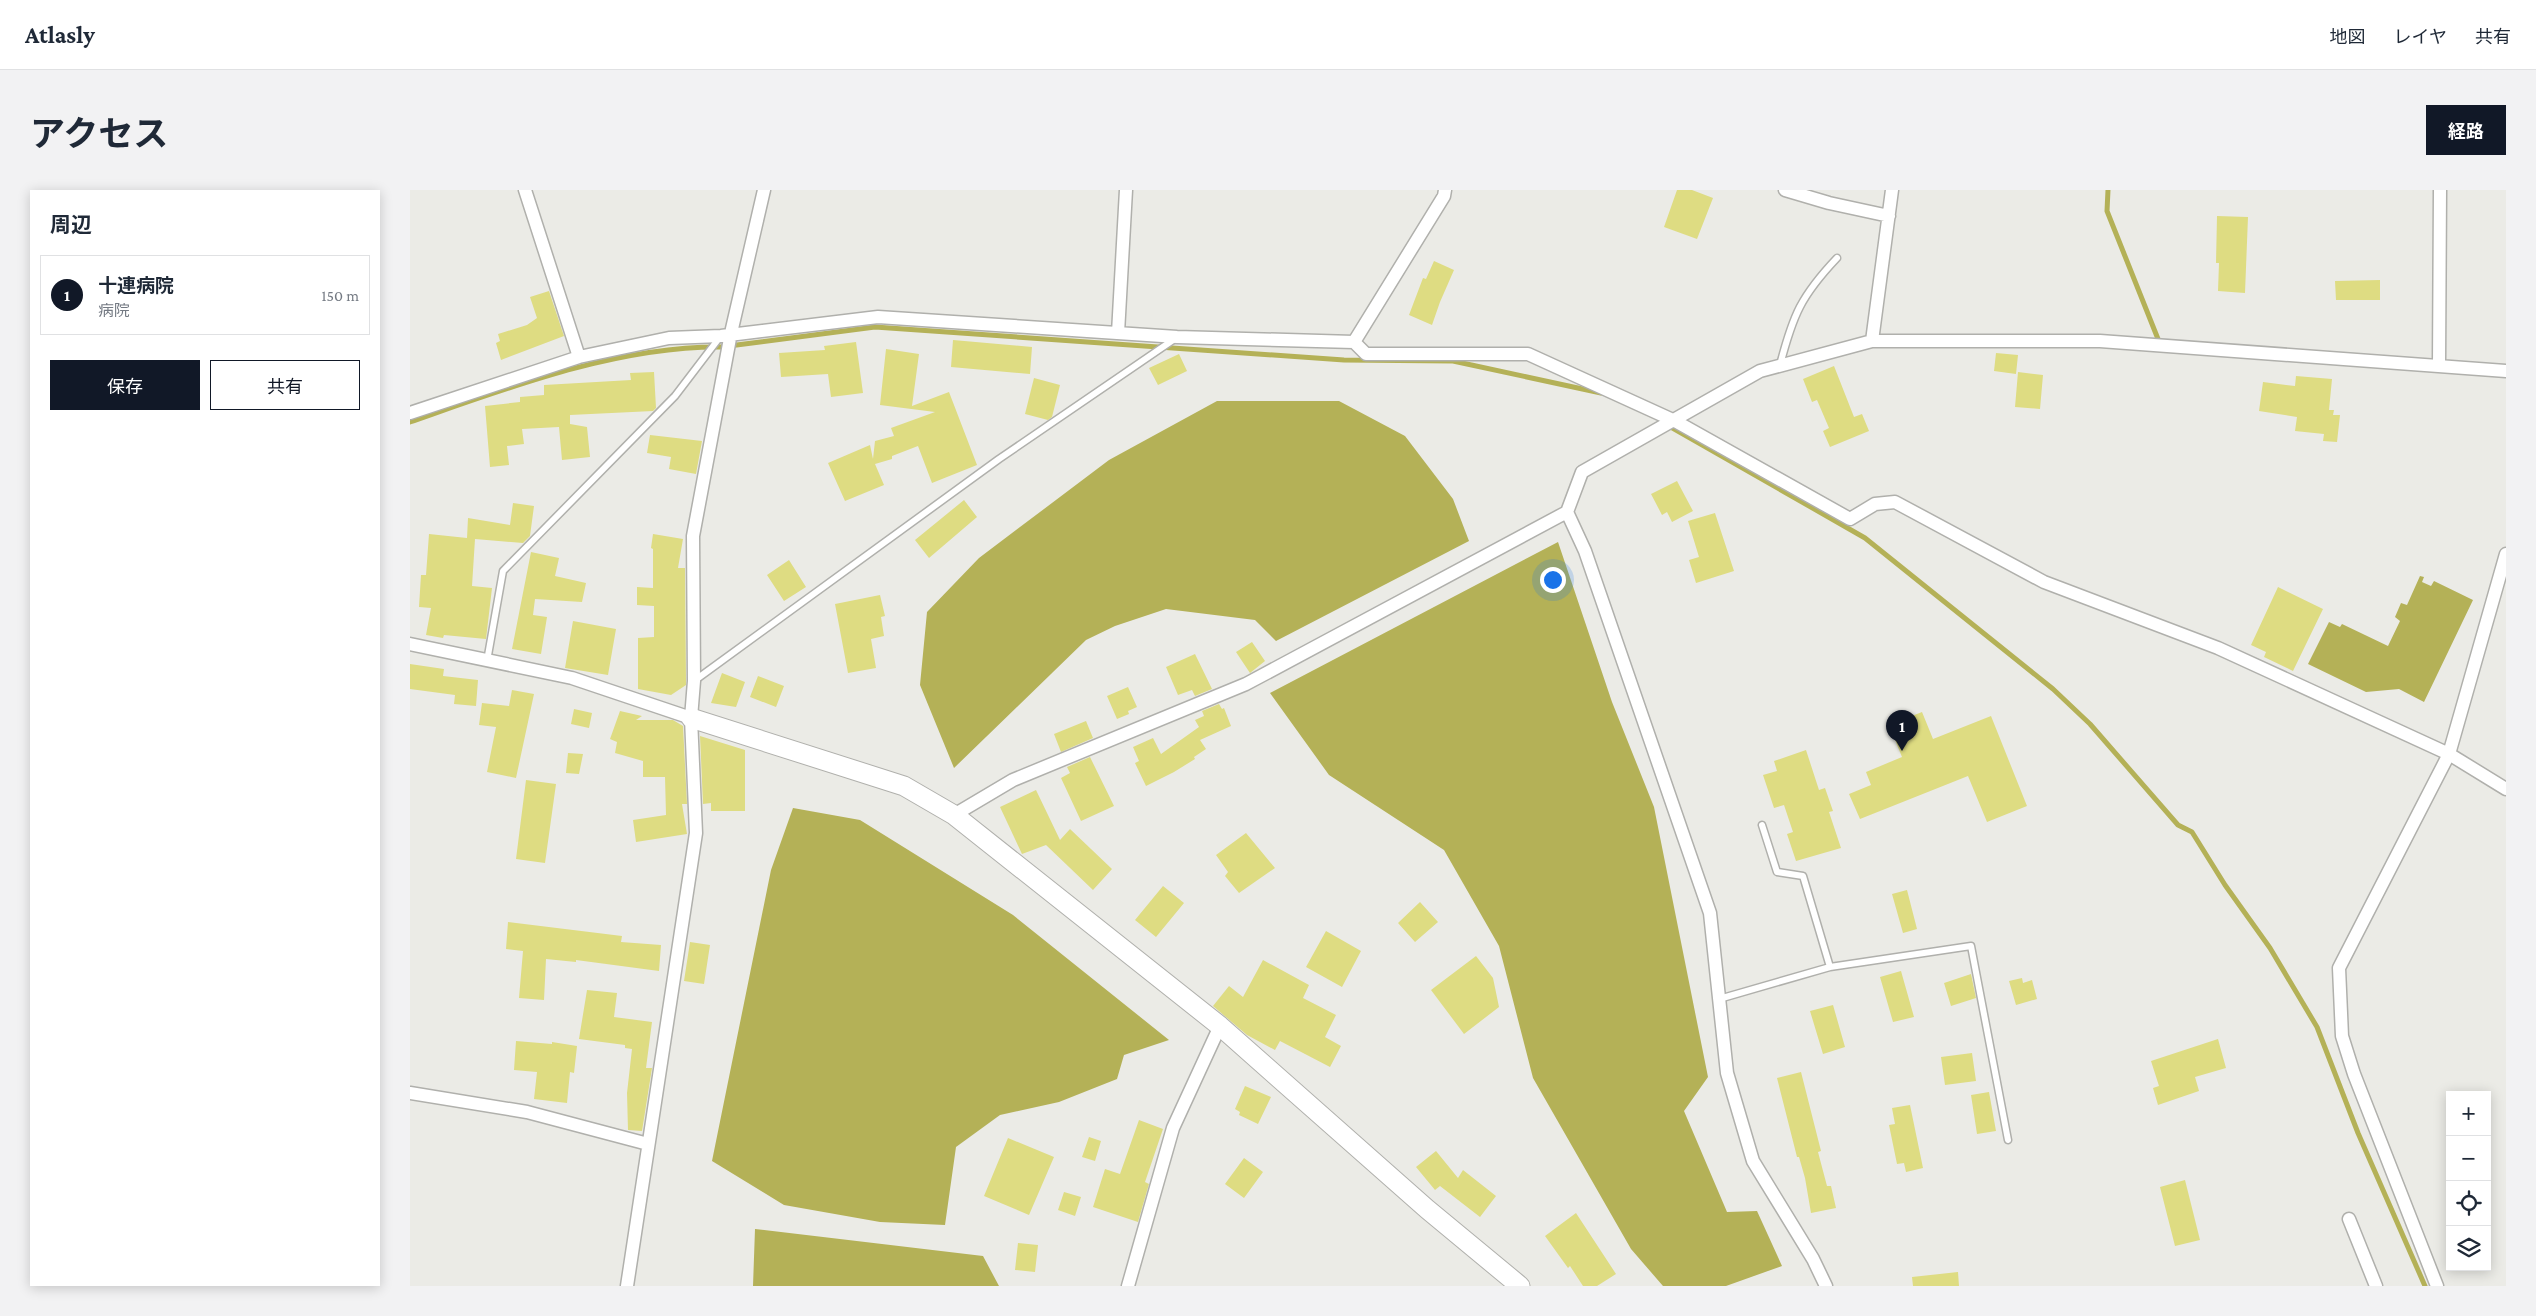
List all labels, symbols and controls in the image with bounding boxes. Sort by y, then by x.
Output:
text: Atlasly [25,21,95,48]
text: 地図 [2330,27,2366,47]
text: レイヤ [2394,27,2447,47]
text: 共有 [2475,27,2511,47]
button: 経路 [2426,105,2506,155]
text: アクセス [30,115,168,154]
text: 周辺 [50,213,92,237]
text: 十連病院 [98,275,174,296]
text: 1 [64,287,70,304]
text: 150 m [321,287,359,304]
text: 病院 [98,302,130,319]
button: 保存 [50,360,200,410]
button: 共有 [210,360,360,410]
your location [1540,567,1566,593]
pin: 1 [1886,710,1918,751]
map controls [2446,1091,2491,1271]
button: + [2446,1091,2491,1136]
button: − [2446,1136,2491,1181]
button: locate [2446,1181,2491,1226]
button: layers [2446,1226,2491,1271]

